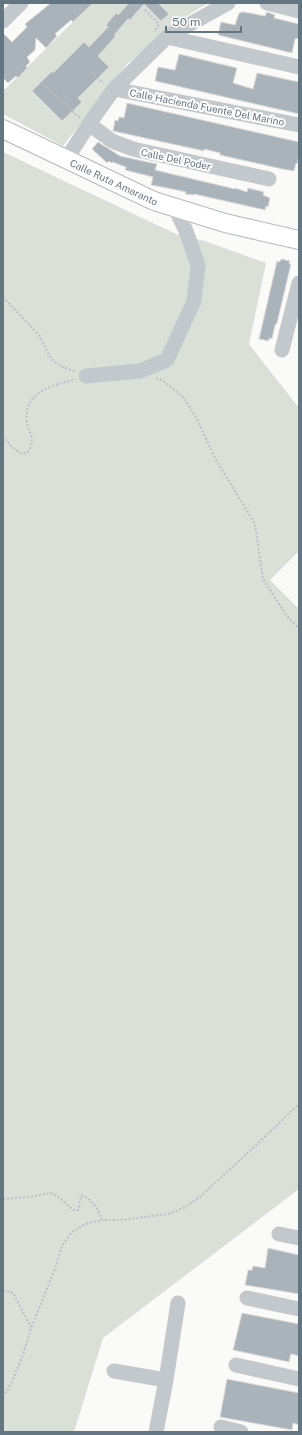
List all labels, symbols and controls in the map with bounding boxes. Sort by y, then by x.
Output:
scale bar [166,8,241,34]
text: 50 m [172,15,200,29]
street label: Calle Hacienda Fuente Del Marino [129,86,286,128]
street label: Calle Del Poder [140,146,212,172]
street label: Calle Ruta Amaranto [68,156,160,208]

